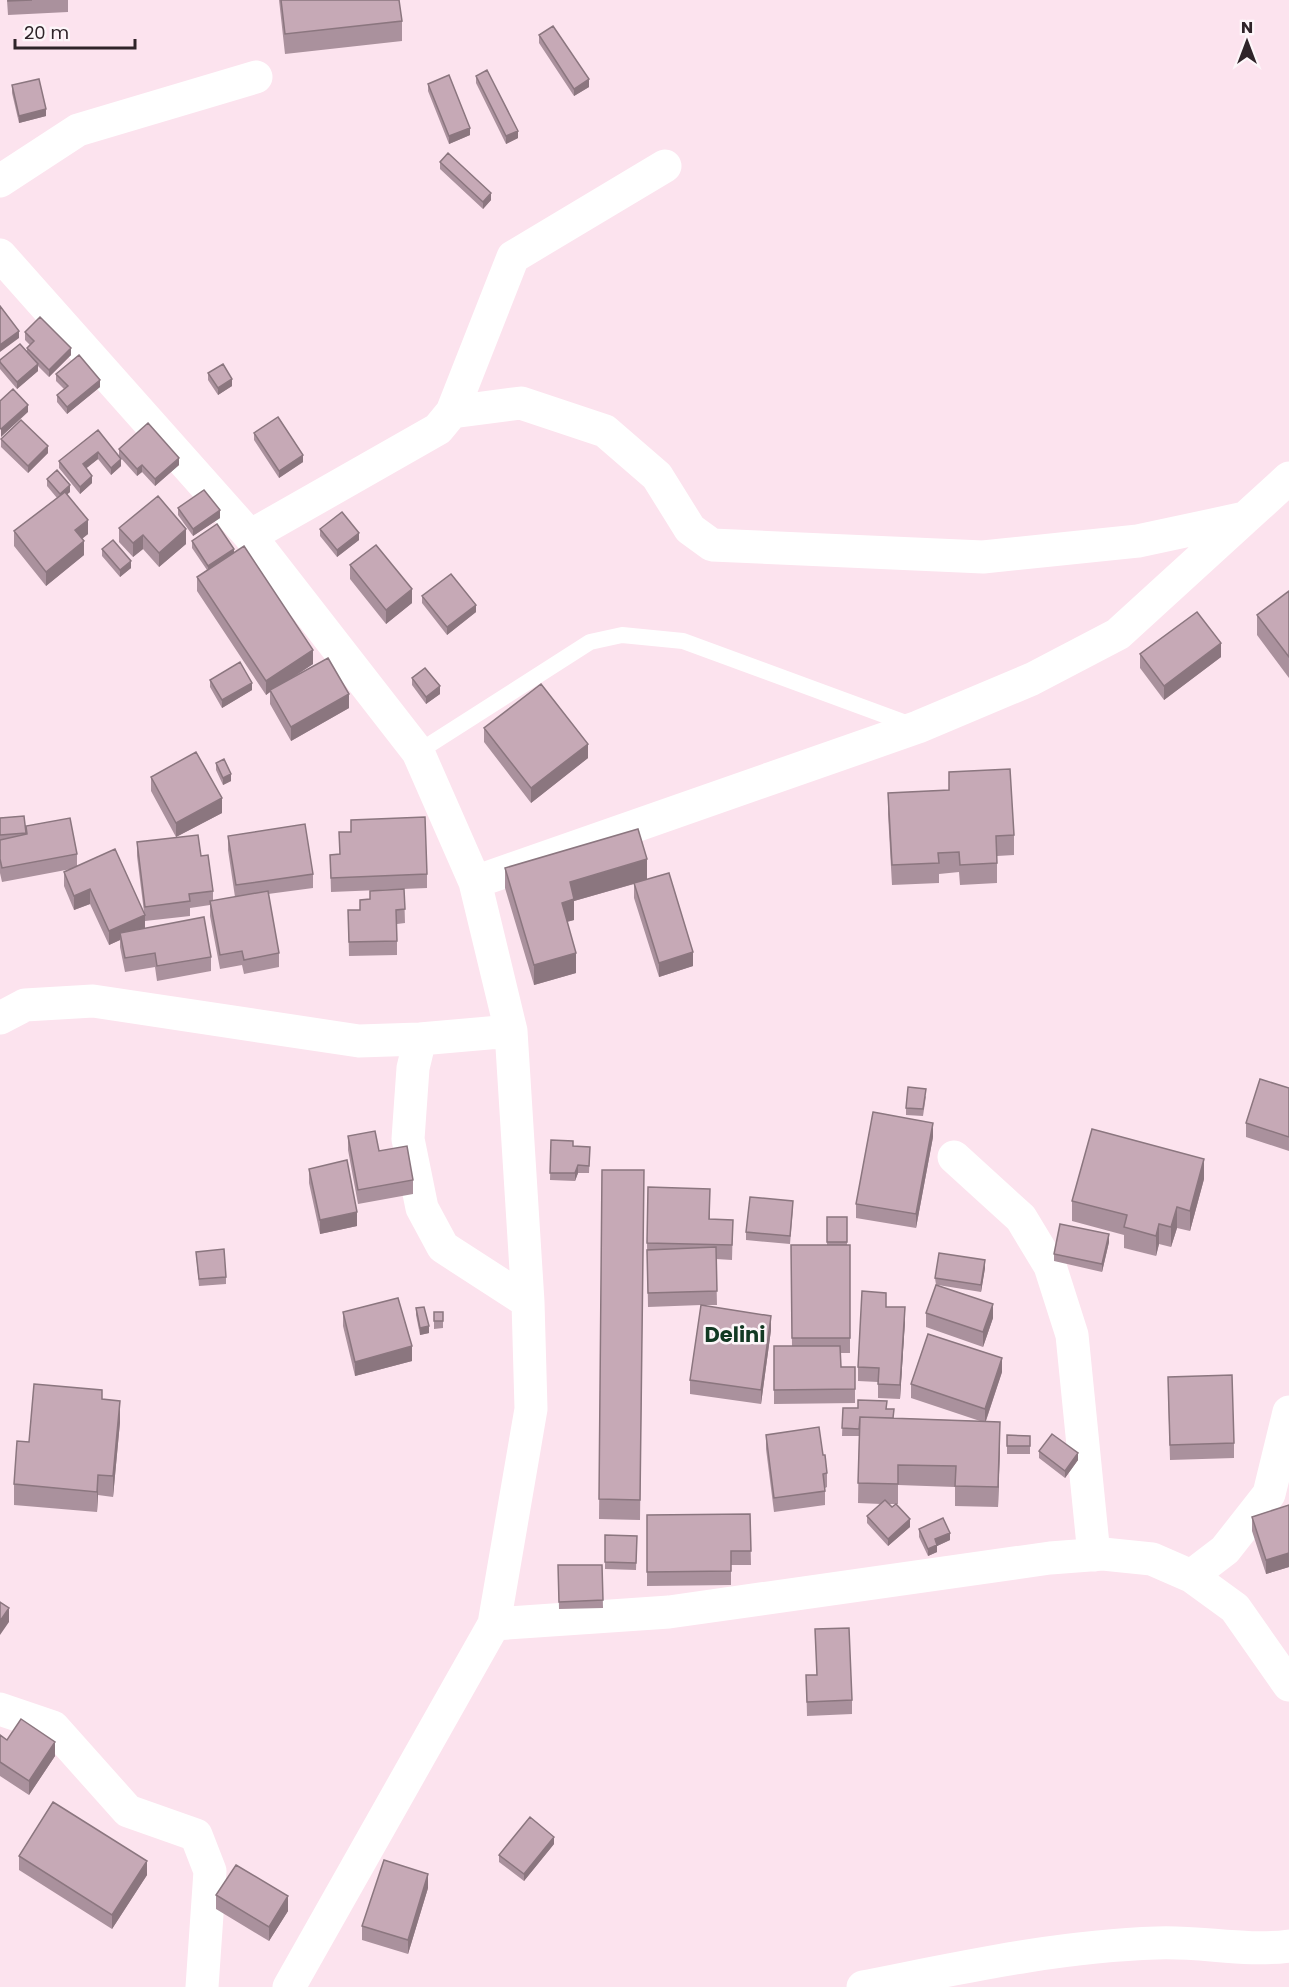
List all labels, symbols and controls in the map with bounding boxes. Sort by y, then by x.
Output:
scale bar [15,12,135,50]
north arrow [1217,12,1277,72]
text: N [1241,16,1253,39]
text: 20 m [24,20,69,45]
district label: Delini [705,1320,765,1349]

